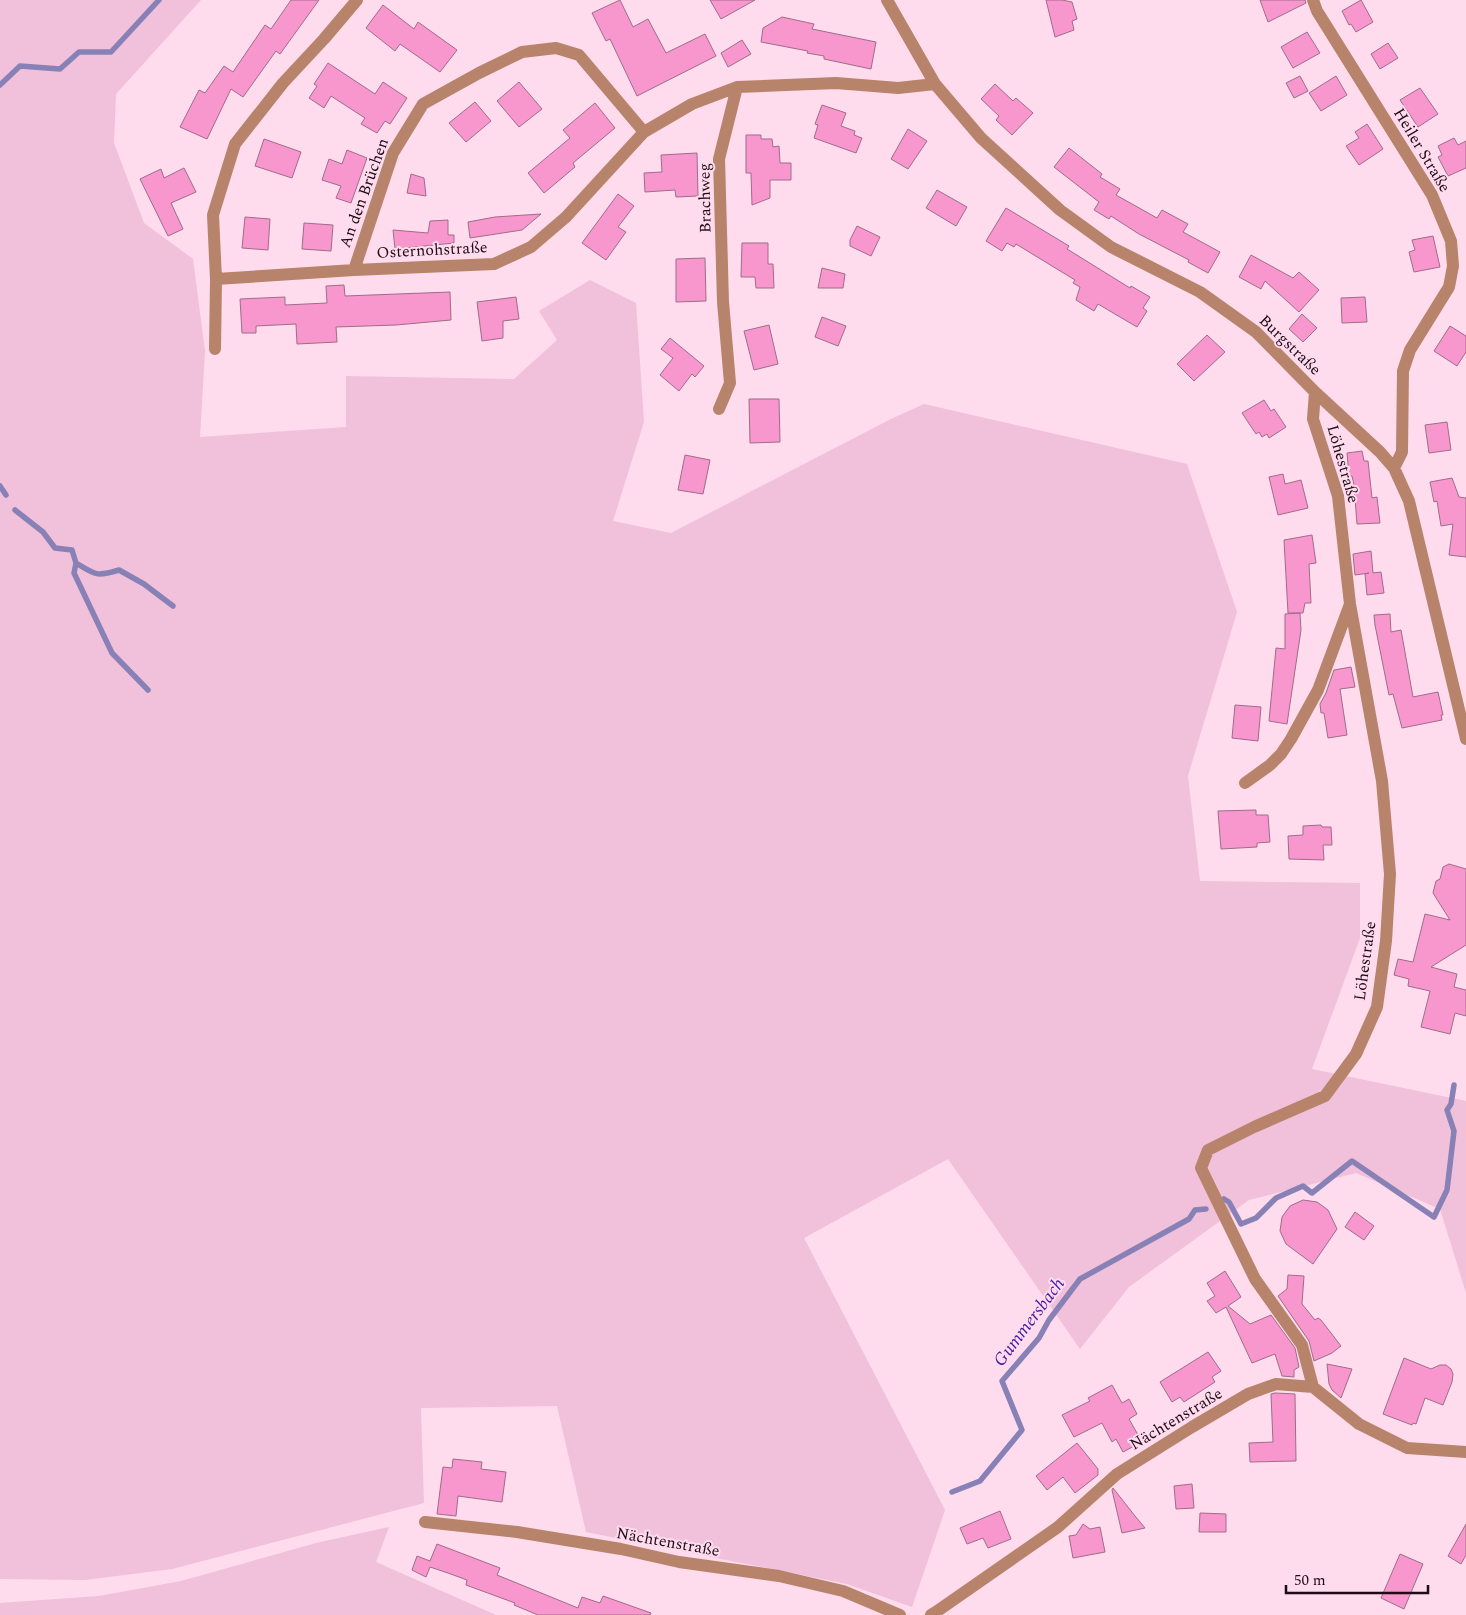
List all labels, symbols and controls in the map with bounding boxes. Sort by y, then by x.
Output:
street label: Heiler Straße [1387,103,1457,197]
street label: An den Brüchen [333,135,395,251]
street label: Brachweg [692,163,718,233]
street label: Osternohstraße [376,235,488,265]
street label: Burgstraße [1253,309,1327,381]
street label: Löhestraße [1320,422,1366,506]
street label: Löhestraße [1348,920,1382,1002]
water label: Gummersbach [987,1272,1071,1372]
street label: Nächtenstraße [1125,1382,1227,1456]
street label: Nächtenstraße [614,1521,722,1563]
scale bar [1286,1562,1428,1594]
text: 50 m [1294,1569,1326,1592]

